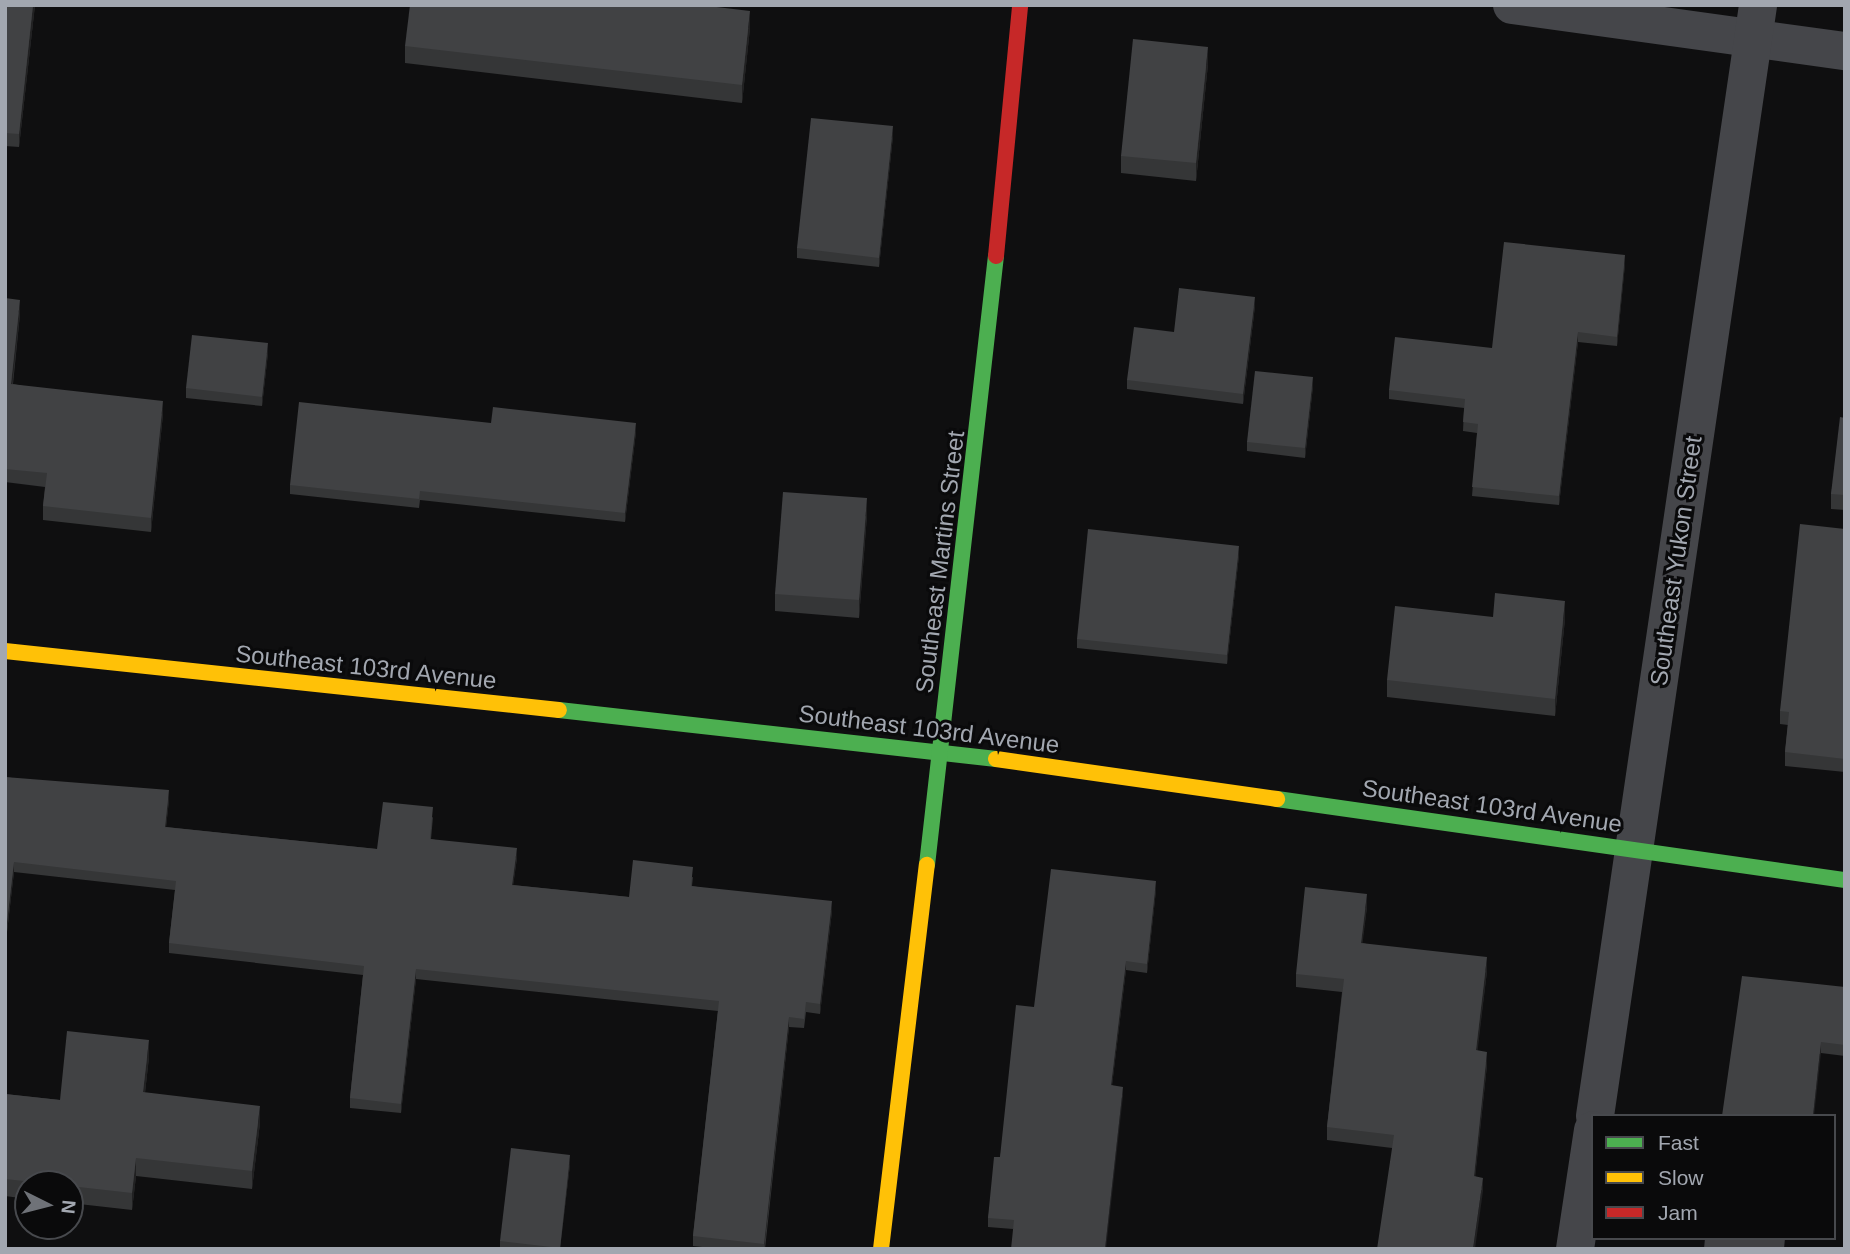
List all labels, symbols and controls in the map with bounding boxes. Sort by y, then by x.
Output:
street label: Southeast Martins Street [910,429,970,695]
street label: Southeast Yukon Street [1644,434,1708,688]
street label: Southeast 103rd Avenue [233,639,499,695]
street label: Southeast 103rd Avenue [796,699,1062,759]
street label: Southeast 103rd Avenue [1359,773,1625,839]
legend [1591,1114,1836,1240]
text: Fast [1658,1131,1699,1154]
text: Slow [1658,1166,1704,1189]
north arrow [14,1170,84,1240]
text: N [57,1199,80,1215]
text: Jam [1658,1201,1698,1224]

